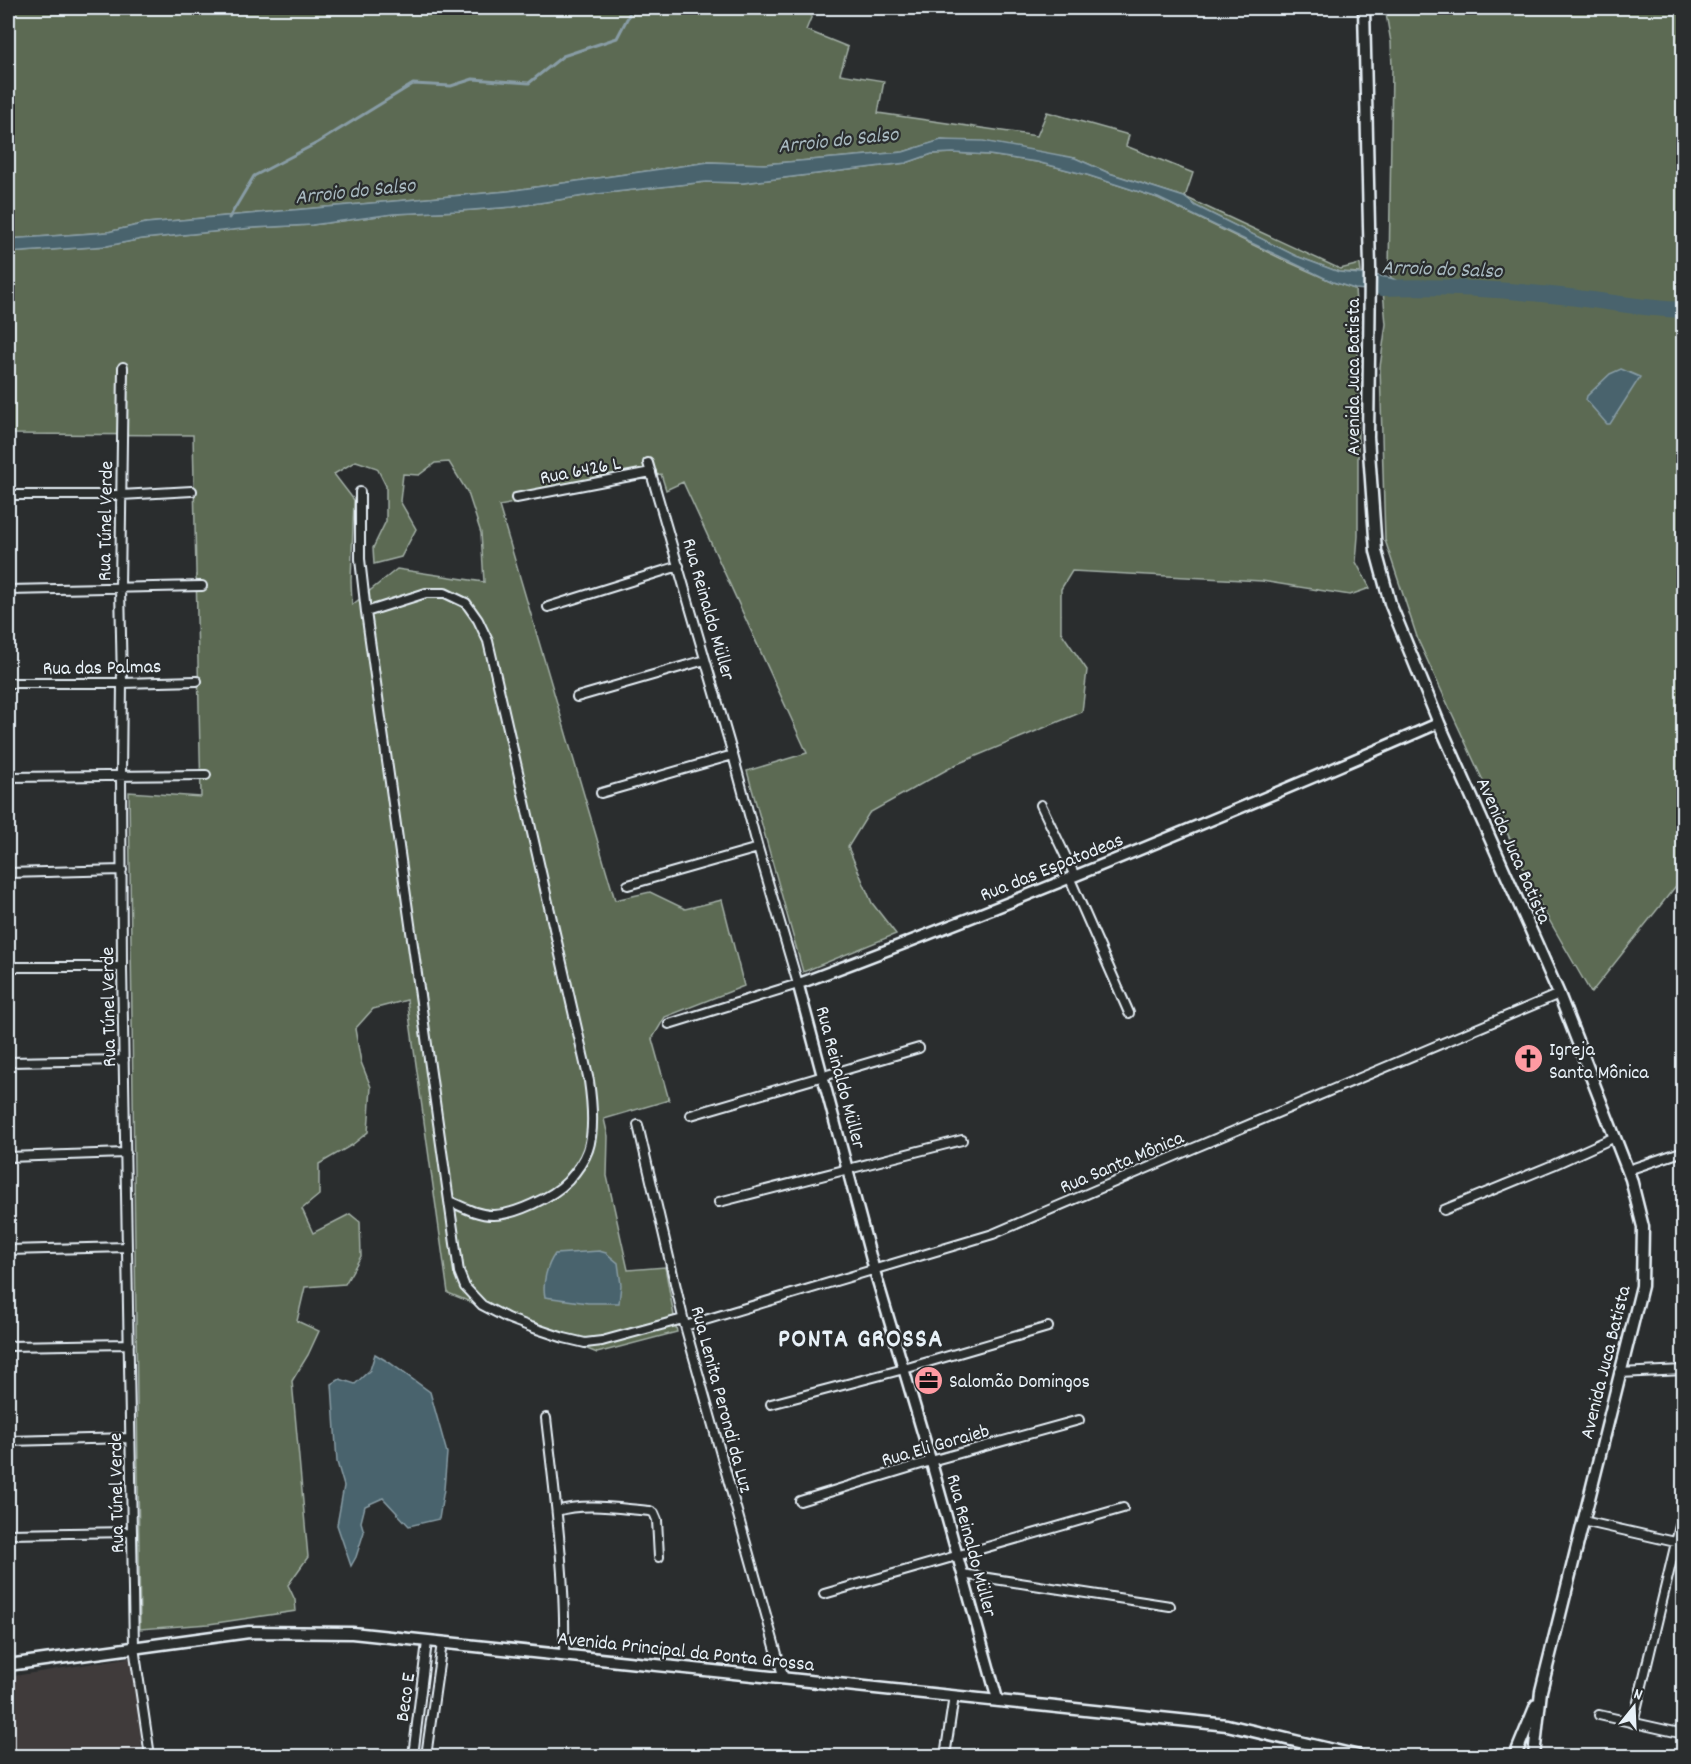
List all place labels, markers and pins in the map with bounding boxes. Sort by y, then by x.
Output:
place label: Igreja Santa Mônica [1549,1037,1649,1088]
church icon: Igreja Santa Mônica [1512,1043,1544,1075]
office icon: Salomão Domingos [912,1364,944,1396]
place label: Salomão Domingos [949,1369,1090,1397]

